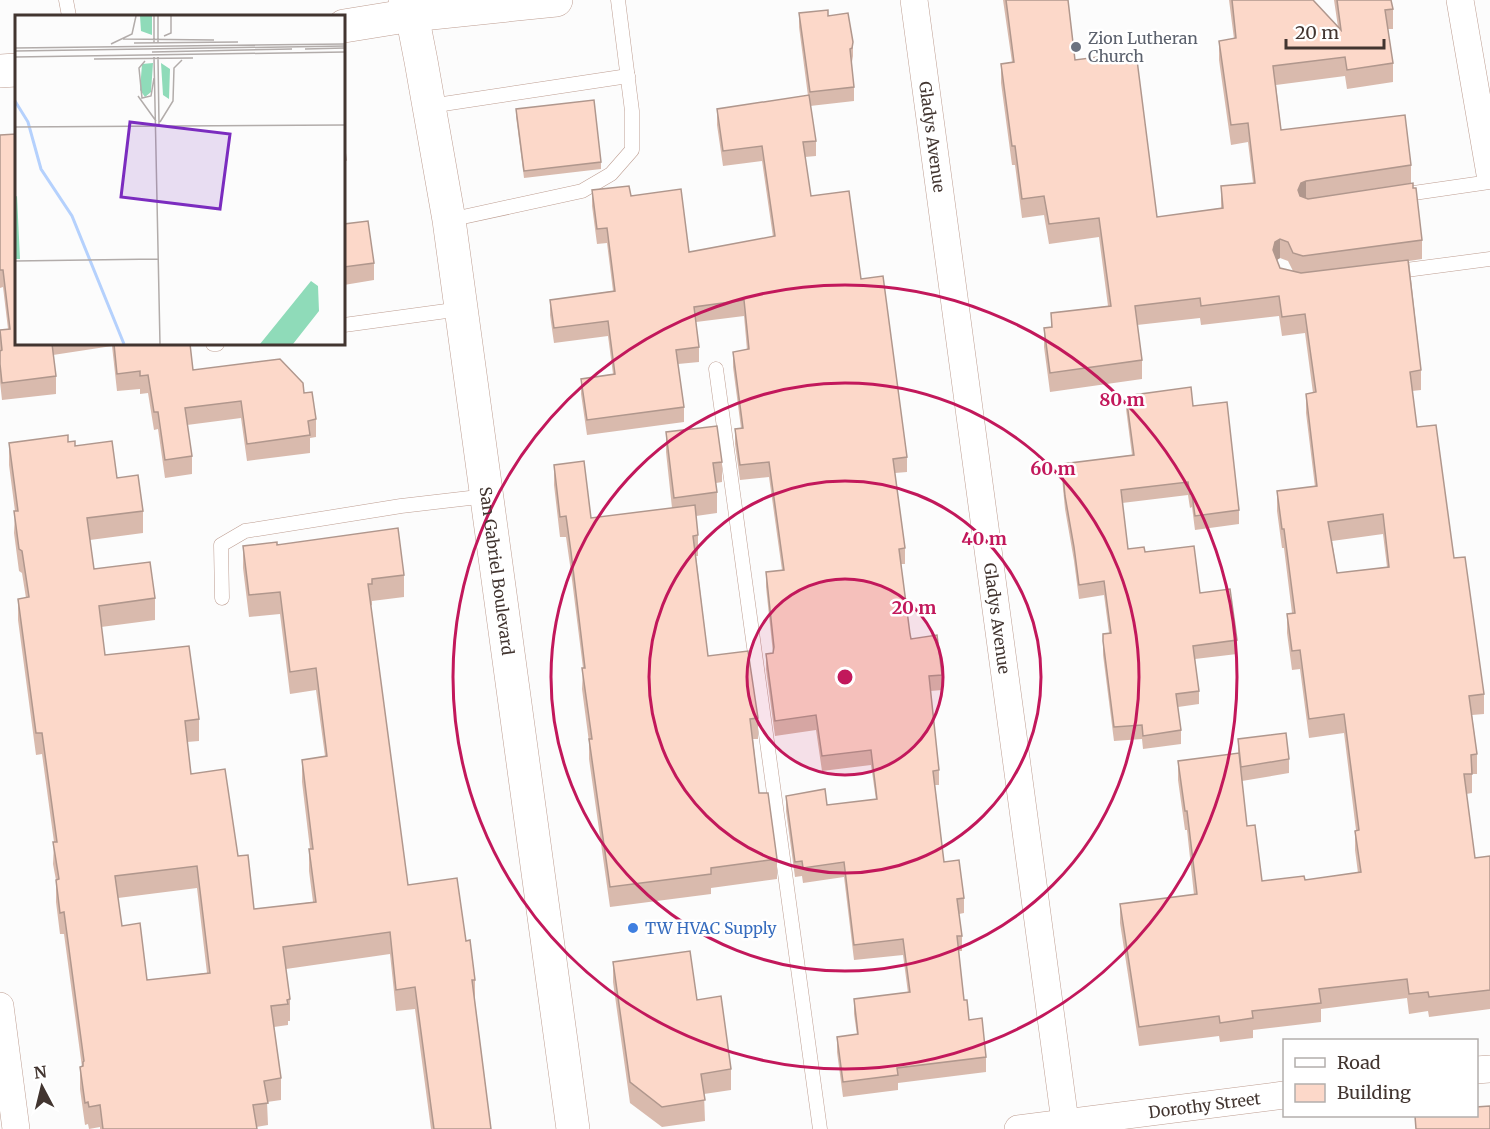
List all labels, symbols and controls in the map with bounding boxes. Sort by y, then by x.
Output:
scale bar [1286,12,1384,50]
inset map [15,15,345,345]
text: 20 m [1295,21,1339,44]
place label: Zion Lutheran Church [1088,28,1198,66]
marker: Zion Lutheran Church [1069,40,1083,54]
street label: Gladys Avenue [915,80,950,193]
text: 80 m [1099,388,1145,411]
text: 60 m [1030,457,1076,480]
street label: San Gabriel Boulevard [475,485,518,657]
text: 40 m [961,527,1007,550]
street label: Gladys Avenue [980,562,1015,675]
text: 20 m [892,596,936,619]
centre of rings [835,667,855,687]
place label: TW HVAC Supply [645,918,777,938]
marker: TW HVAC Supply [626,921,640,935]
legend [1283,1039,1478,1117]
text: Road [1337,1051,1381,1074]
north arrow [12,1057,72,1117]
text: N [33,1061,48,1083]
text: Building [1337,1081,1411,1104]
street label: Dorothy Street [1147,1088,1263,1122]

